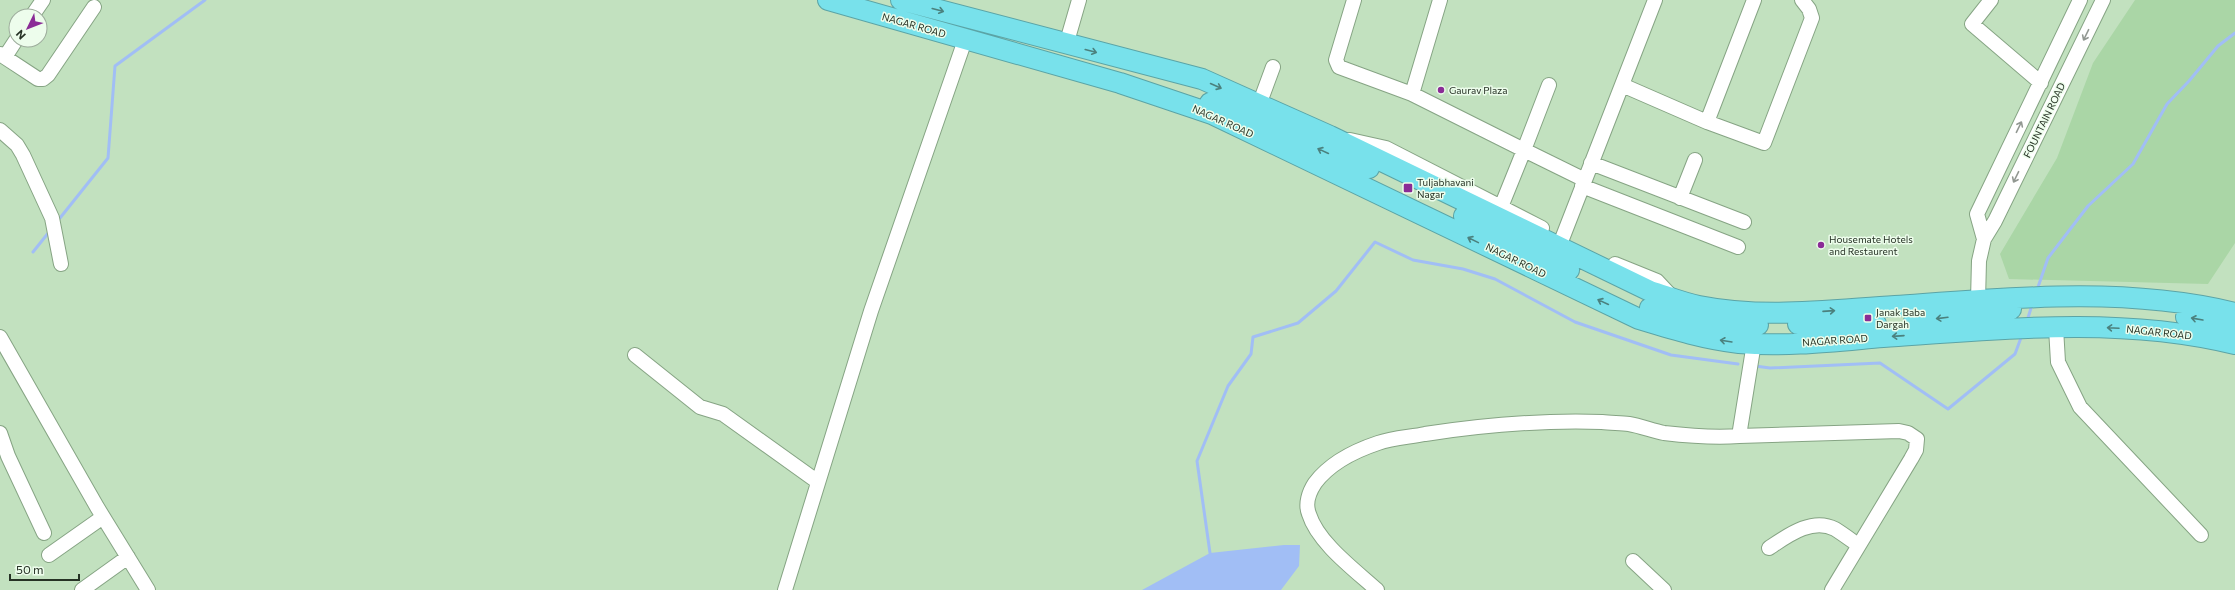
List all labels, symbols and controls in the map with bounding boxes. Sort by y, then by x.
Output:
one-way arrow [932,7,945,14]
north arrow [8,8,48,48]
street label: NAGAR ROAD [881,10,947,40]
text: N [13,28,28,43]
one-way arrow [2082,29,2089,41]
one-way arrow [1084,48,1097,56]
street label: FOUNTAIN ROAD [2021,80,2067,160]
one-way arrow [1210,83,1222,90]
place label: Gaurav Plaza [1449,84,1507,96]
marker: Gaurav Plaza [1436,85,1446,95]
street label: NAGAR ROAD [1191,102,1255,140]
one-way arrow [2016,121,2024,133]
one-way arrow [1318,147,1330,154]
one-way arrow [2012,171,2019,183]
place label: Tuljabhavani Nagar [1417,176,1474,200]
marker: Tuljabhavani Nagar [1402,182,1414,194]
place label: Housemate Hotels and Restaurent [1829,233,1913,257]
one-way arrow [1467,236,1479,243]
street label: NAGAR ROAD [1484,240,1548,280]
marker: Housemate Hotels and Restaurent [1816,240,1826,250]
one-way arrow [1597,298,1609,305]
place label: Janak Baba Dargah [1876,306,1925,330]
one-way arrow [1822,307,1835,314]
marker: Janak Baba Dargah [1863,313,1873,323]
one-way arrow [1936,314,1949,322]
one-way arrow [2191,315,2204,323]
street label: NAGAR ROAD [2126,323,2192,341]
one-way arrow [2107,324,2120,331]
street label: NAGAR ROAD [1802,332,1868,348]
one-way arrow [1892,333,1905,340]
one-way arrow [1720,337,1733,345]
scale bar [10,556,79,582]
text: 50 m [16,562,44,576]

